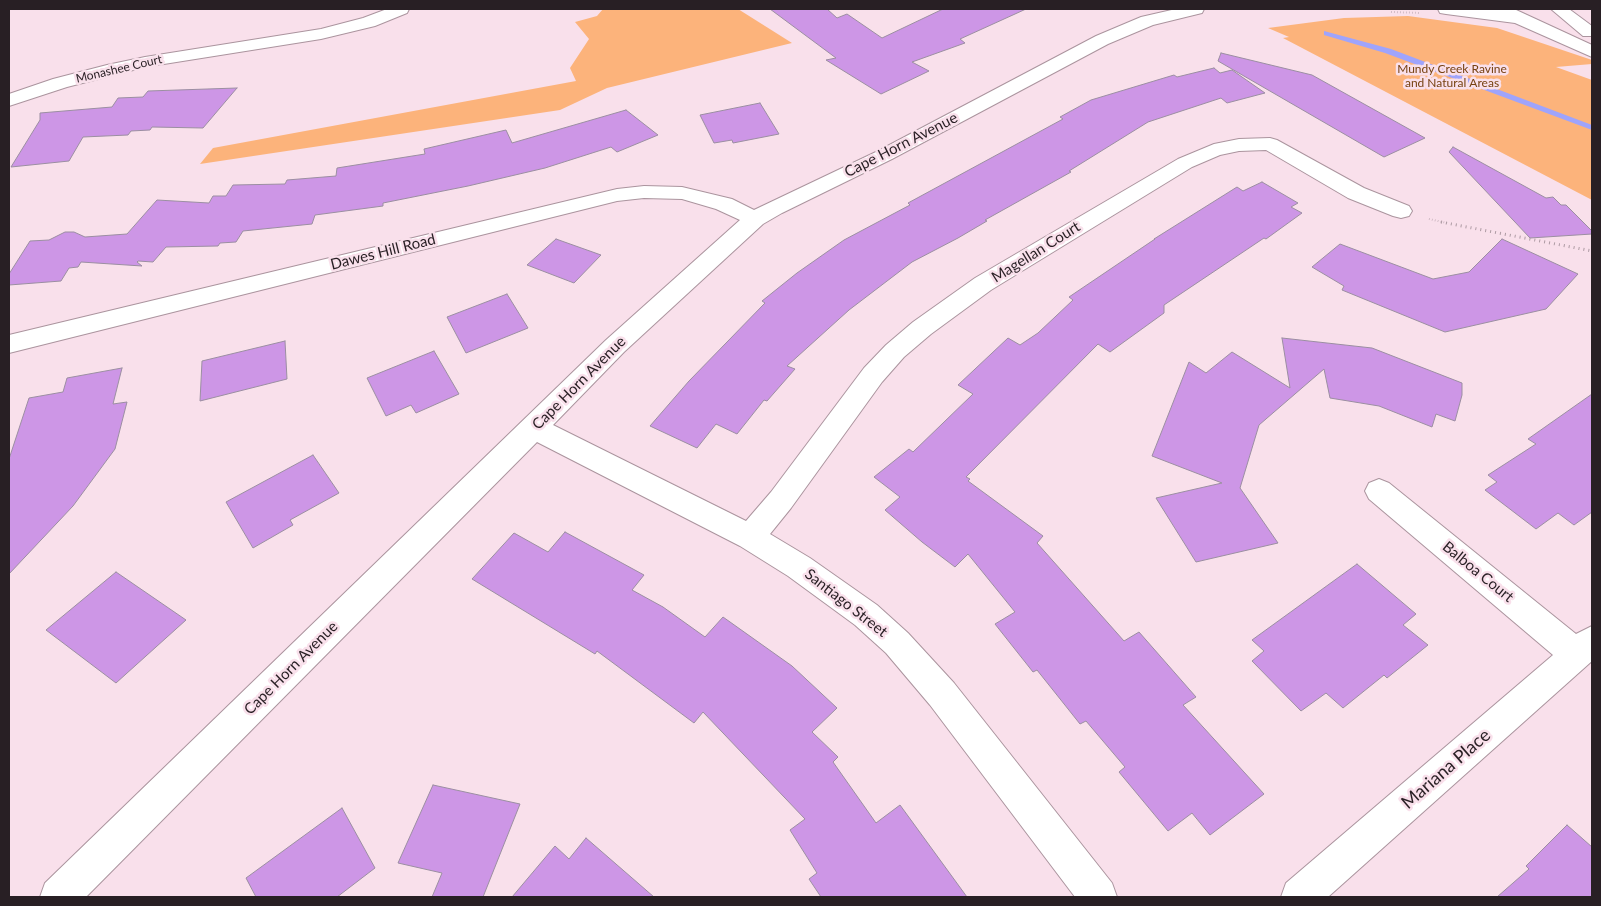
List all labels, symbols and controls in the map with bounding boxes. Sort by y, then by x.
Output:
street label: Monashee Court [74,52,164,86]
park label: Mundy Creek Ravine and Natural Areas [1397,62,1507,90]
street label: Cape Horn Avenue [841,109,961,181]
street label: Magellan Court [988,218,1084,286]
street label: Dawes Hill Road [329,230,437,274]
street label: Cape Horn Avenue [529,333,629,433]
street label: Balboa Court [1439,538,1517,606]
street label: Santiago Street [801,565,891,641]
street label: Cape Horn Avenue [241,618,341,718]
street label: Mariana Place [1397,725,1495,813]

